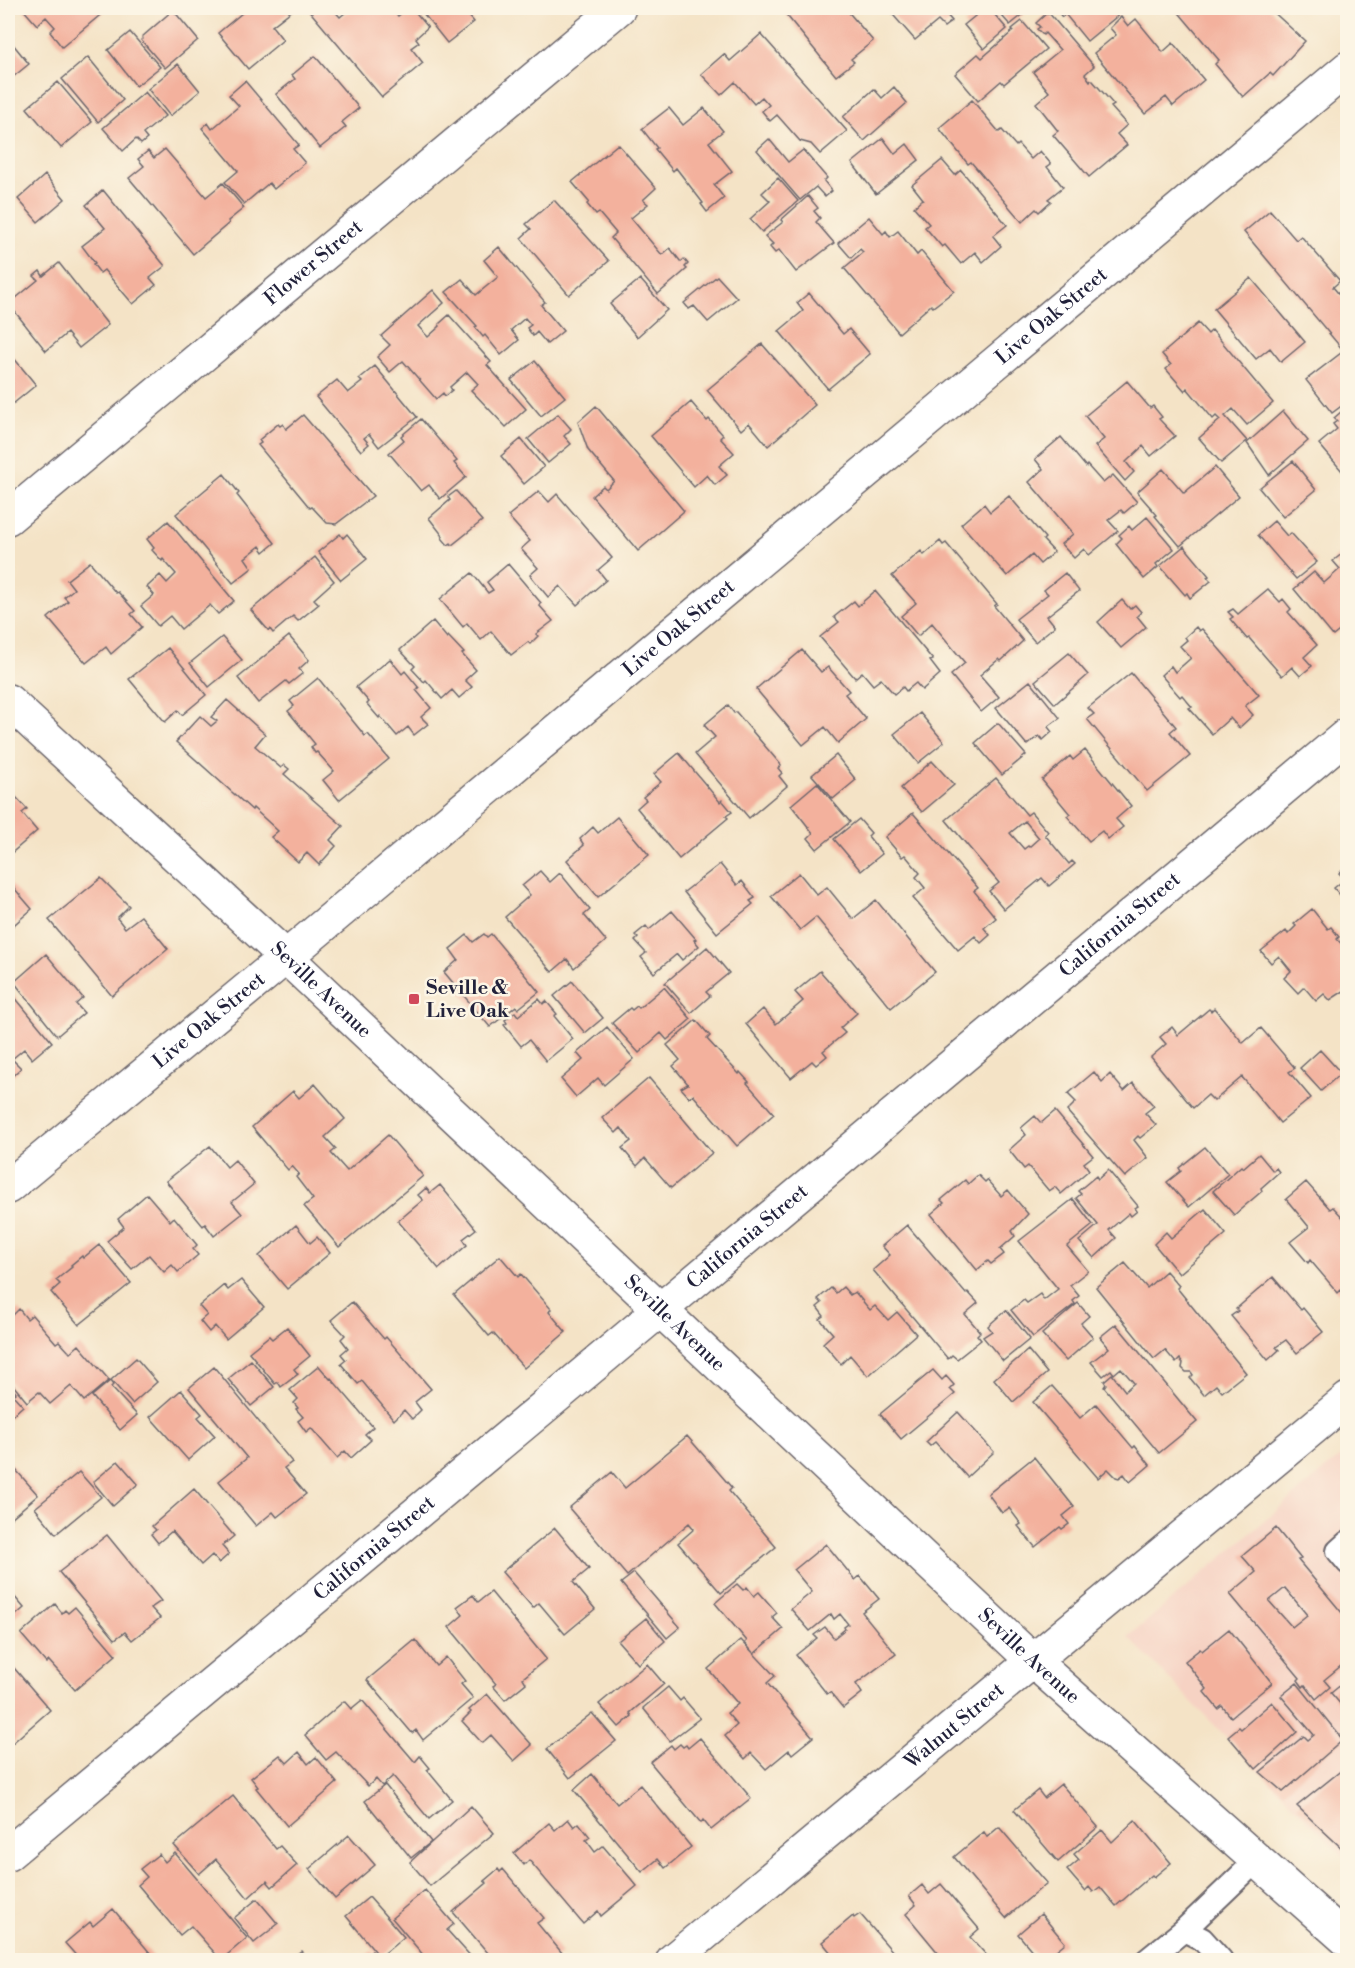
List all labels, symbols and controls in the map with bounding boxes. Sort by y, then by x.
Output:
street label: Flower Street [259,215,368,311]
street label: Live Oak Street [990,262,1113,370]
street label: Live Oak Street [618,574,740,682]
street label: California Street [1054,867,1186,983]
street label: Seville Avenue [265,936,377,1044]
street label: Live Oak Street [148,967,270,1074]
place label: Seville & Live Oak [426,976,510,1024]
marker: Seville & Live Oak [407,992,421,1006]
street label: California Street [682,1179,813,1295]
street label: Seville Avenue [619,1270,731,1377]
street label: California Street [308,1491,440,1606]
street label: Seville Avenue [972,1603,1085,1709]
street label: Walnut Street [899,1678,1009,1775]

